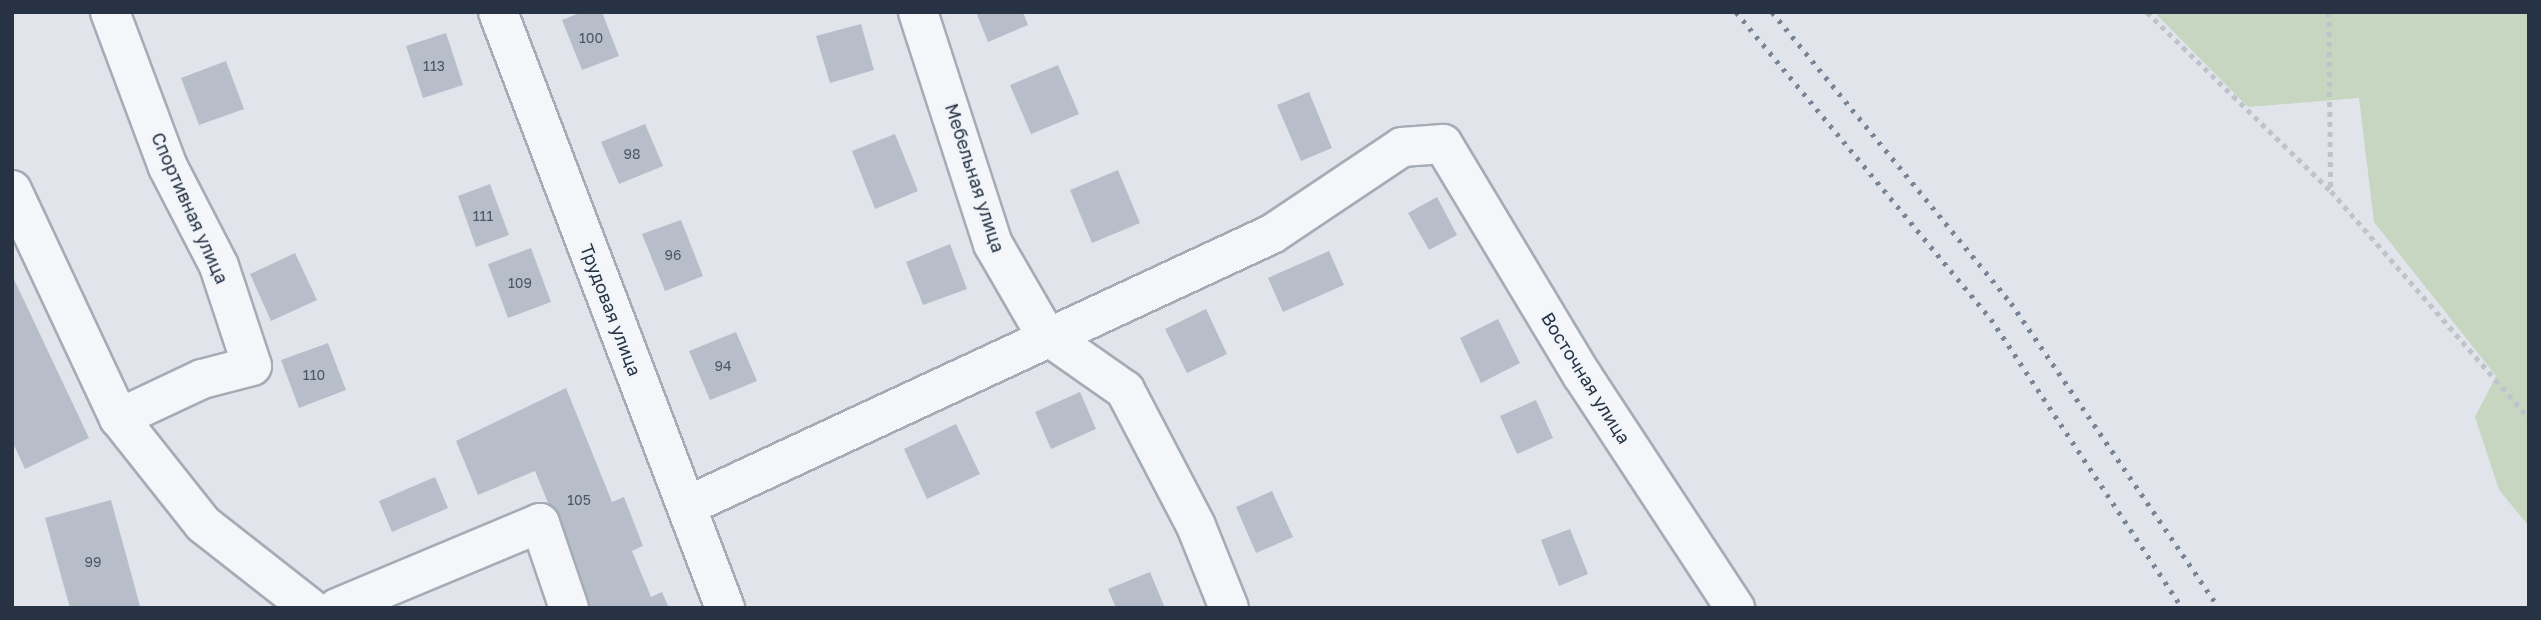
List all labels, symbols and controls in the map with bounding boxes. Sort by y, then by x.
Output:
house number: 100 [579,30,603,46]
house number: 113 [423,58,445,74]
street label: Мебельная улица [941,101,1009,255]
street label: Спортивная улица [147,129,233,287]
house number: 98 [623,146,641,162]
house number: 111 [473,208,493,224]
street label: Трудовая улица [576,241,646,379]
house number: 96 [665,247,681,263]
house number: 109 [508,275,532,291]
street label: Восточная улица [1537,308,1635,448]
house number: 94 [714,358,732,374]
house number: 110 [303,367,325,383]
house number: 105 [567,492,591,508]
house number: 99 [85,554,101,570]

